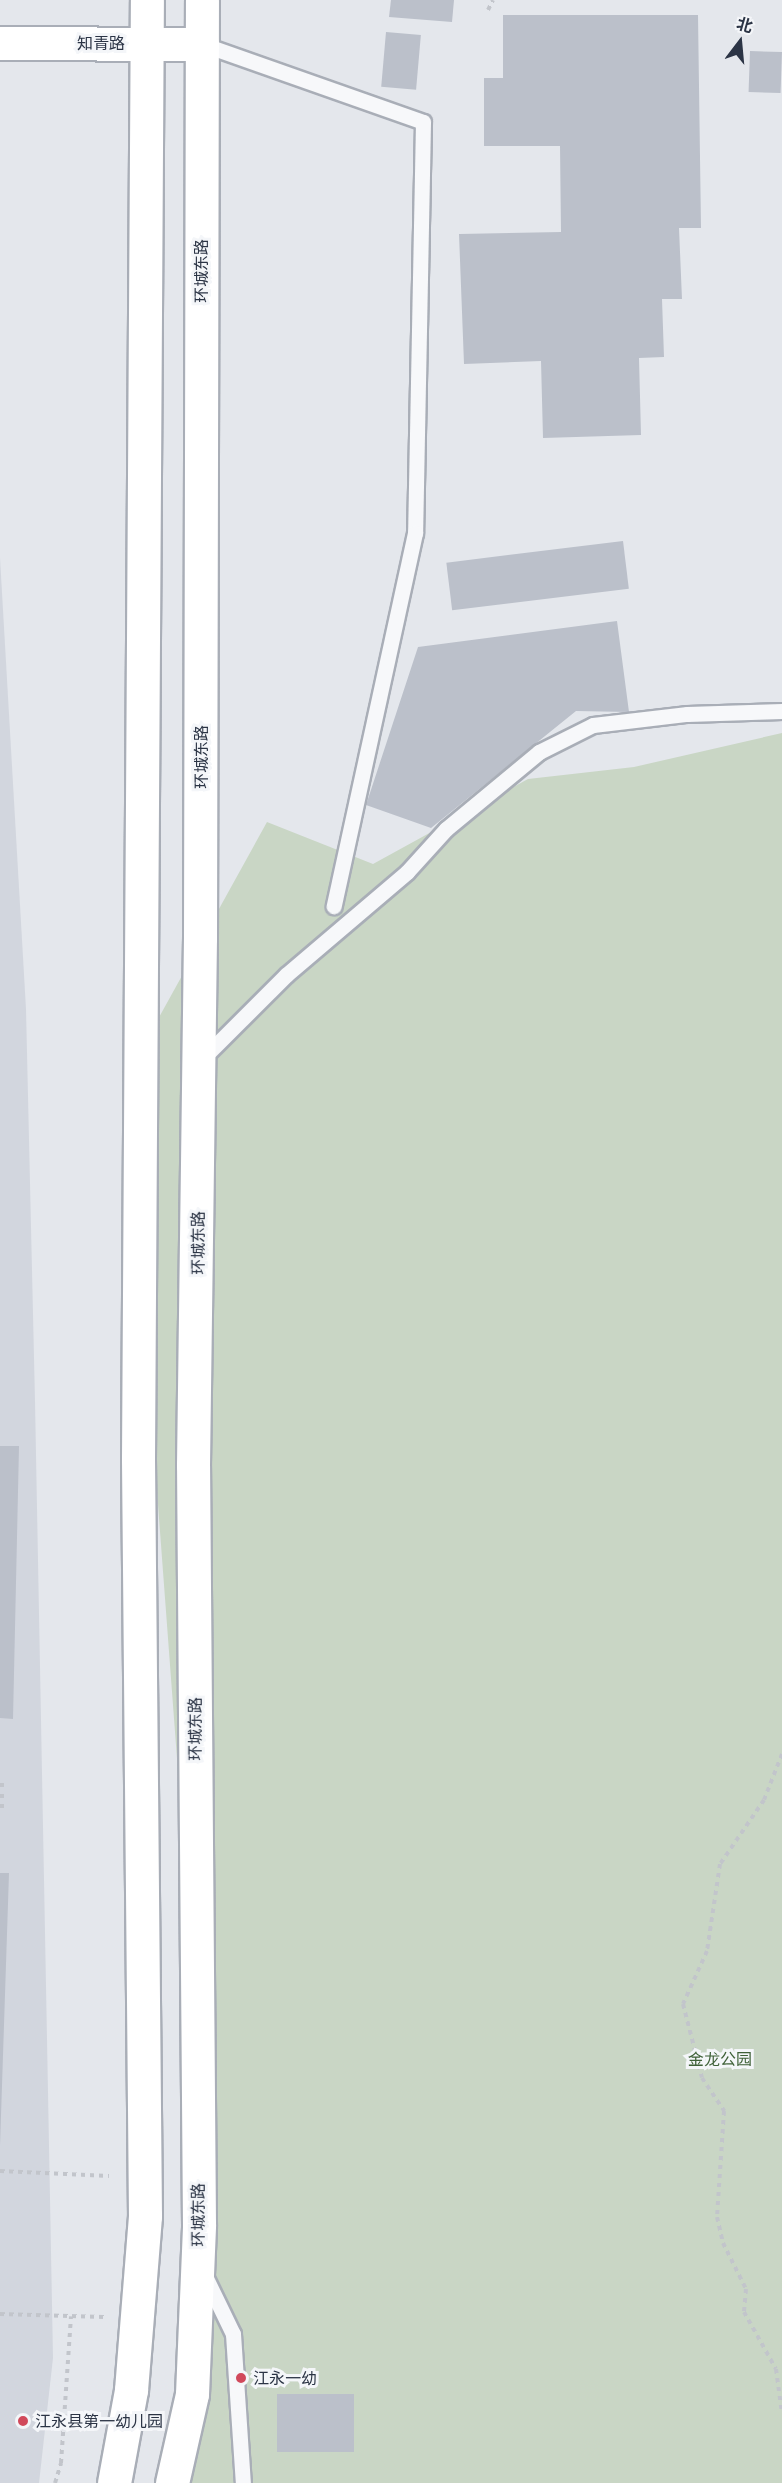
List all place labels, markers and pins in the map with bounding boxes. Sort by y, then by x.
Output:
place label: 江永一幼 [253,2368,317,2388]
marker: 江永一幼 [234,2371,248,2385]
place label: 江永县第一幼儿园 [35,2411,163,2431]
marker: 江永县第一幼儿园 [16,2414,30,2428]

